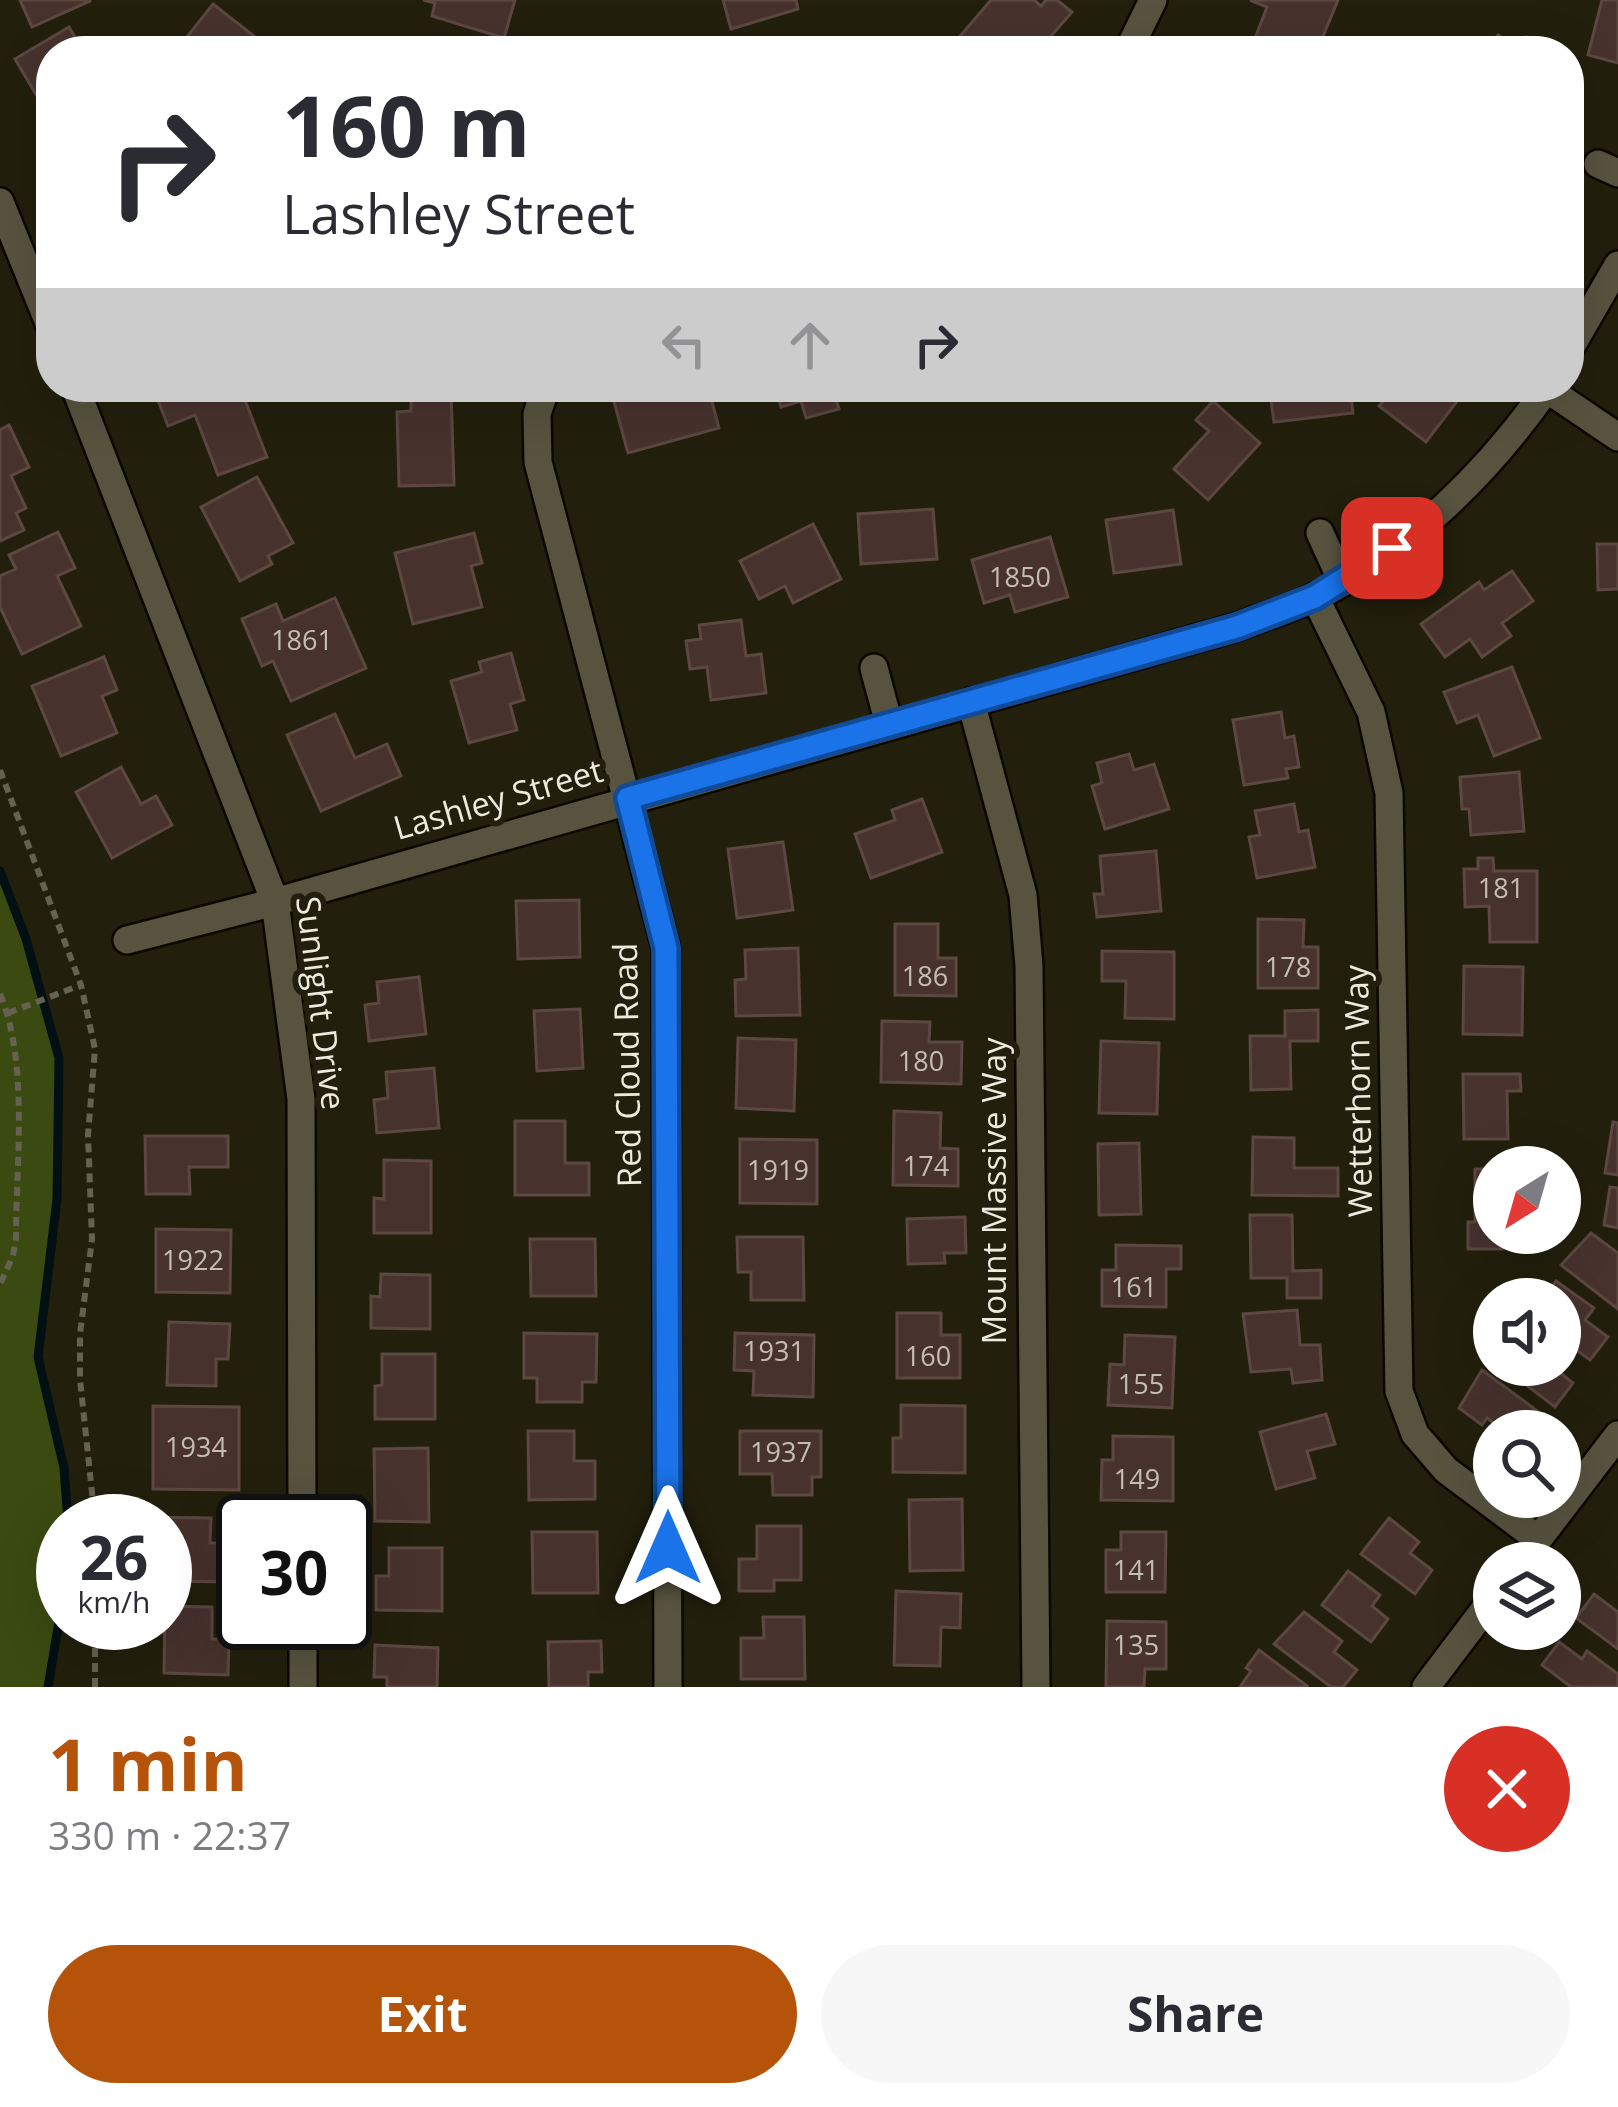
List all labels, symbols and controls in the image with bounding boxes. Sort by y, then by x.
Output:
text: 160 m [282,67,530,182]
icon: right [84,84,240,240]
text: Lashley Street [282,176,635,250]
icon: left [651,312,717,378]
icon: ahead [777,312,843,378]
icon: right [903,312,969,378]
pin [1341,497,1443,599]
icon: arrive [1359,515,1425,581]
house number: 1850 [989,558,1051,595]
house number: 1861 [271,621,333,658]
street label: Lashley Street [388,747,608,850]
house number: 181 [1478,869,1524,906]
street label: Sunlight Drive [286,894,357,1112]
street label: Red Cloud Road [602,942,651,1188]
house number: 178 [1265,948,1311,985]
house number: 186 [902,957,948,994]
street label: Wetterhorn Way [1333,964,1382,1218]
street label: Mount Massive Way [971,1037,1016,1345]
house number: 180 [898,1042,944,1079]
north arrow [1473,1146,1581,1254]
map controls [1473,1146,1581,1650]
house number: 174 [903,1147,949,1184]
house number: 1919 [747,1151,809,1188]
house number: 1922 [162,1241,224,1278]
house number: 161 [1111,1268,1157,1305]
button: sound [1473,1278,1581,1386]
house number: 1931 [743,1332,805,1369]
house number: 160 [905,1337,951,1374]
house number: 155 [1118,1365,1164,1402]
button: search [1473,1410,1581,1518]
house number: 1934 [165,1428,227,1465]
house number: 1937 [750,1433,812,1470]
house number: 149 [1114,1460,1160,1497]
position arrow [605,1485,731,1611]
speed limit sign: 30 [216,1494,372,1650]
text: 26 [80,1516,148,1598]
button: layers [1473,1542,1581,1650]
house number: 141 [1113,1551,1159,1588]
text: km/h [78,1581,150,1622]
house number: 135 [1113,1626,1159,1663]
text: 1 min [48,1714,248,1812]
button: close [1444,1726,1570,1852]
text: 330 m · 22:37 [48,1808,291,1861]
button: Exit [48,1945,797,2083]
button: Share [821,1945,1570,2083]

